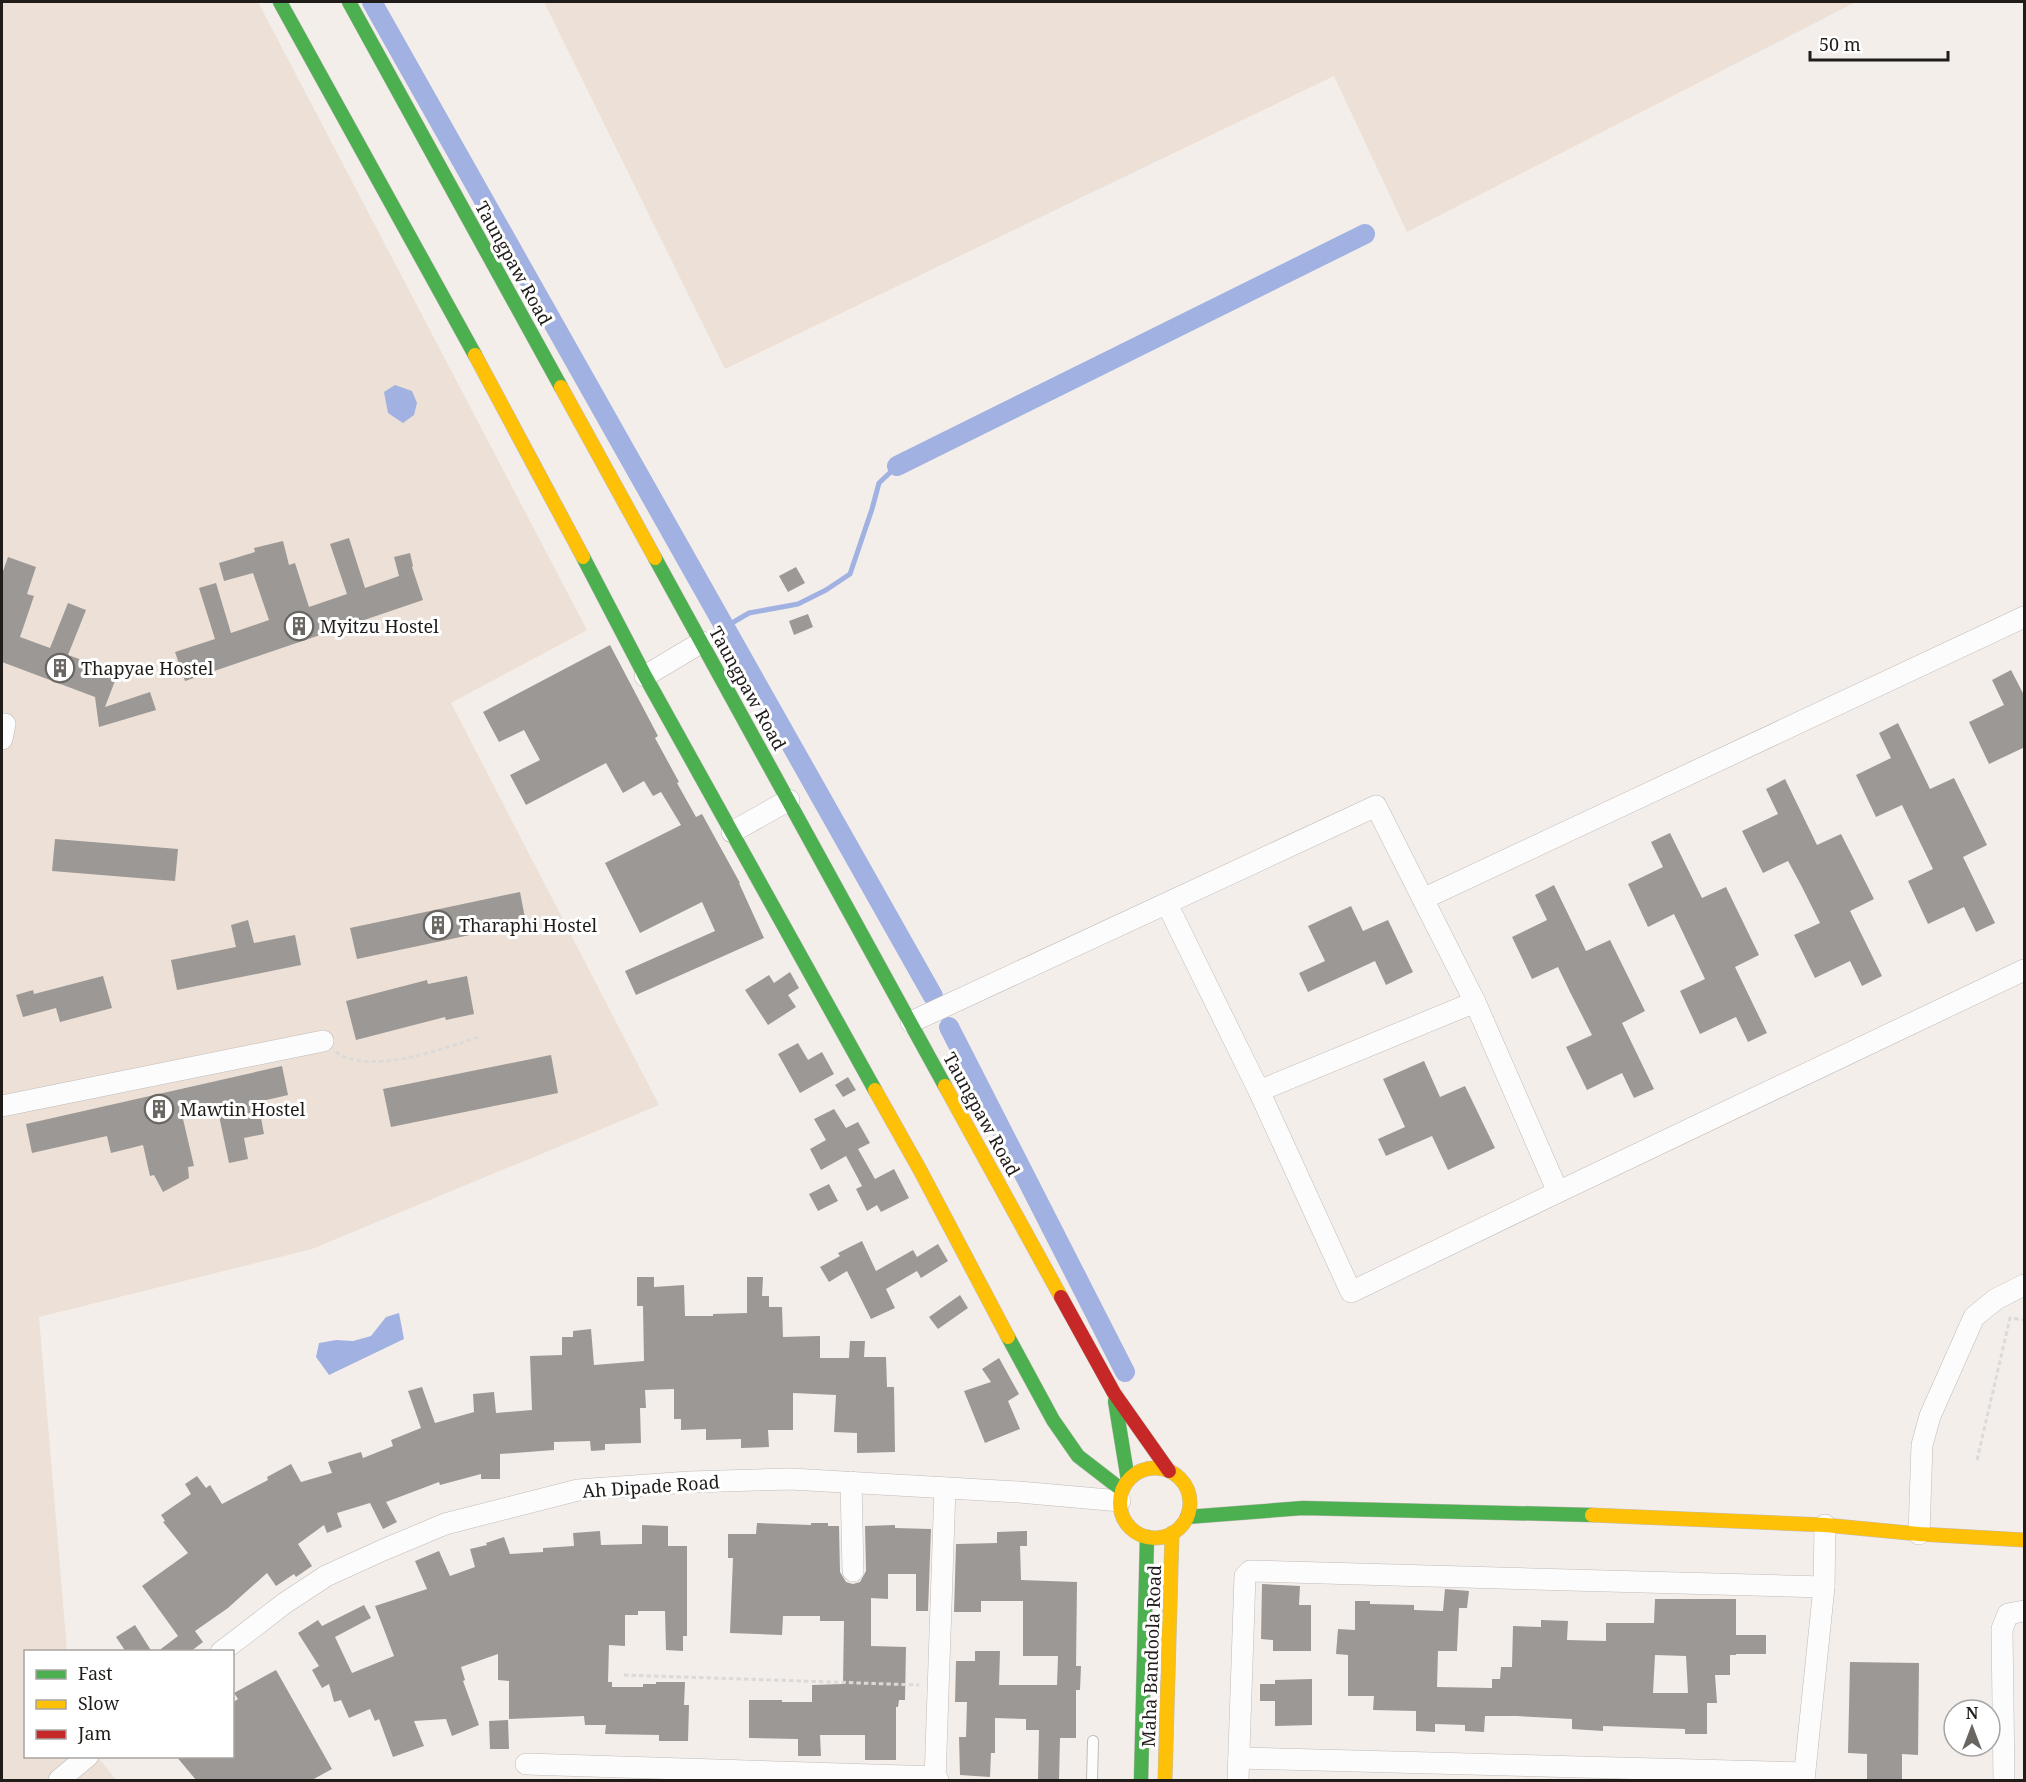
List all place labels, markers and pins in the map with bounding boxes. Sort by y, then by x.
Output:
building icon: Myitzu Hostel [283,610,315,642]
place label: Myitzu Hostel [320,614,439,638]
building icon: Thapyae Hostel [44,652,76,684]
place label: Thapyae Hostel [81,656,214,680]
building icon: Tharaphi Hostel [422,909,454,941]
place label: Tharaphi Hostel [459,913,598,937]
building icon: Mawtin Hostel [143,1093,175,1125]
place label: Mawtin Hostel [180,1097,306,1121]

